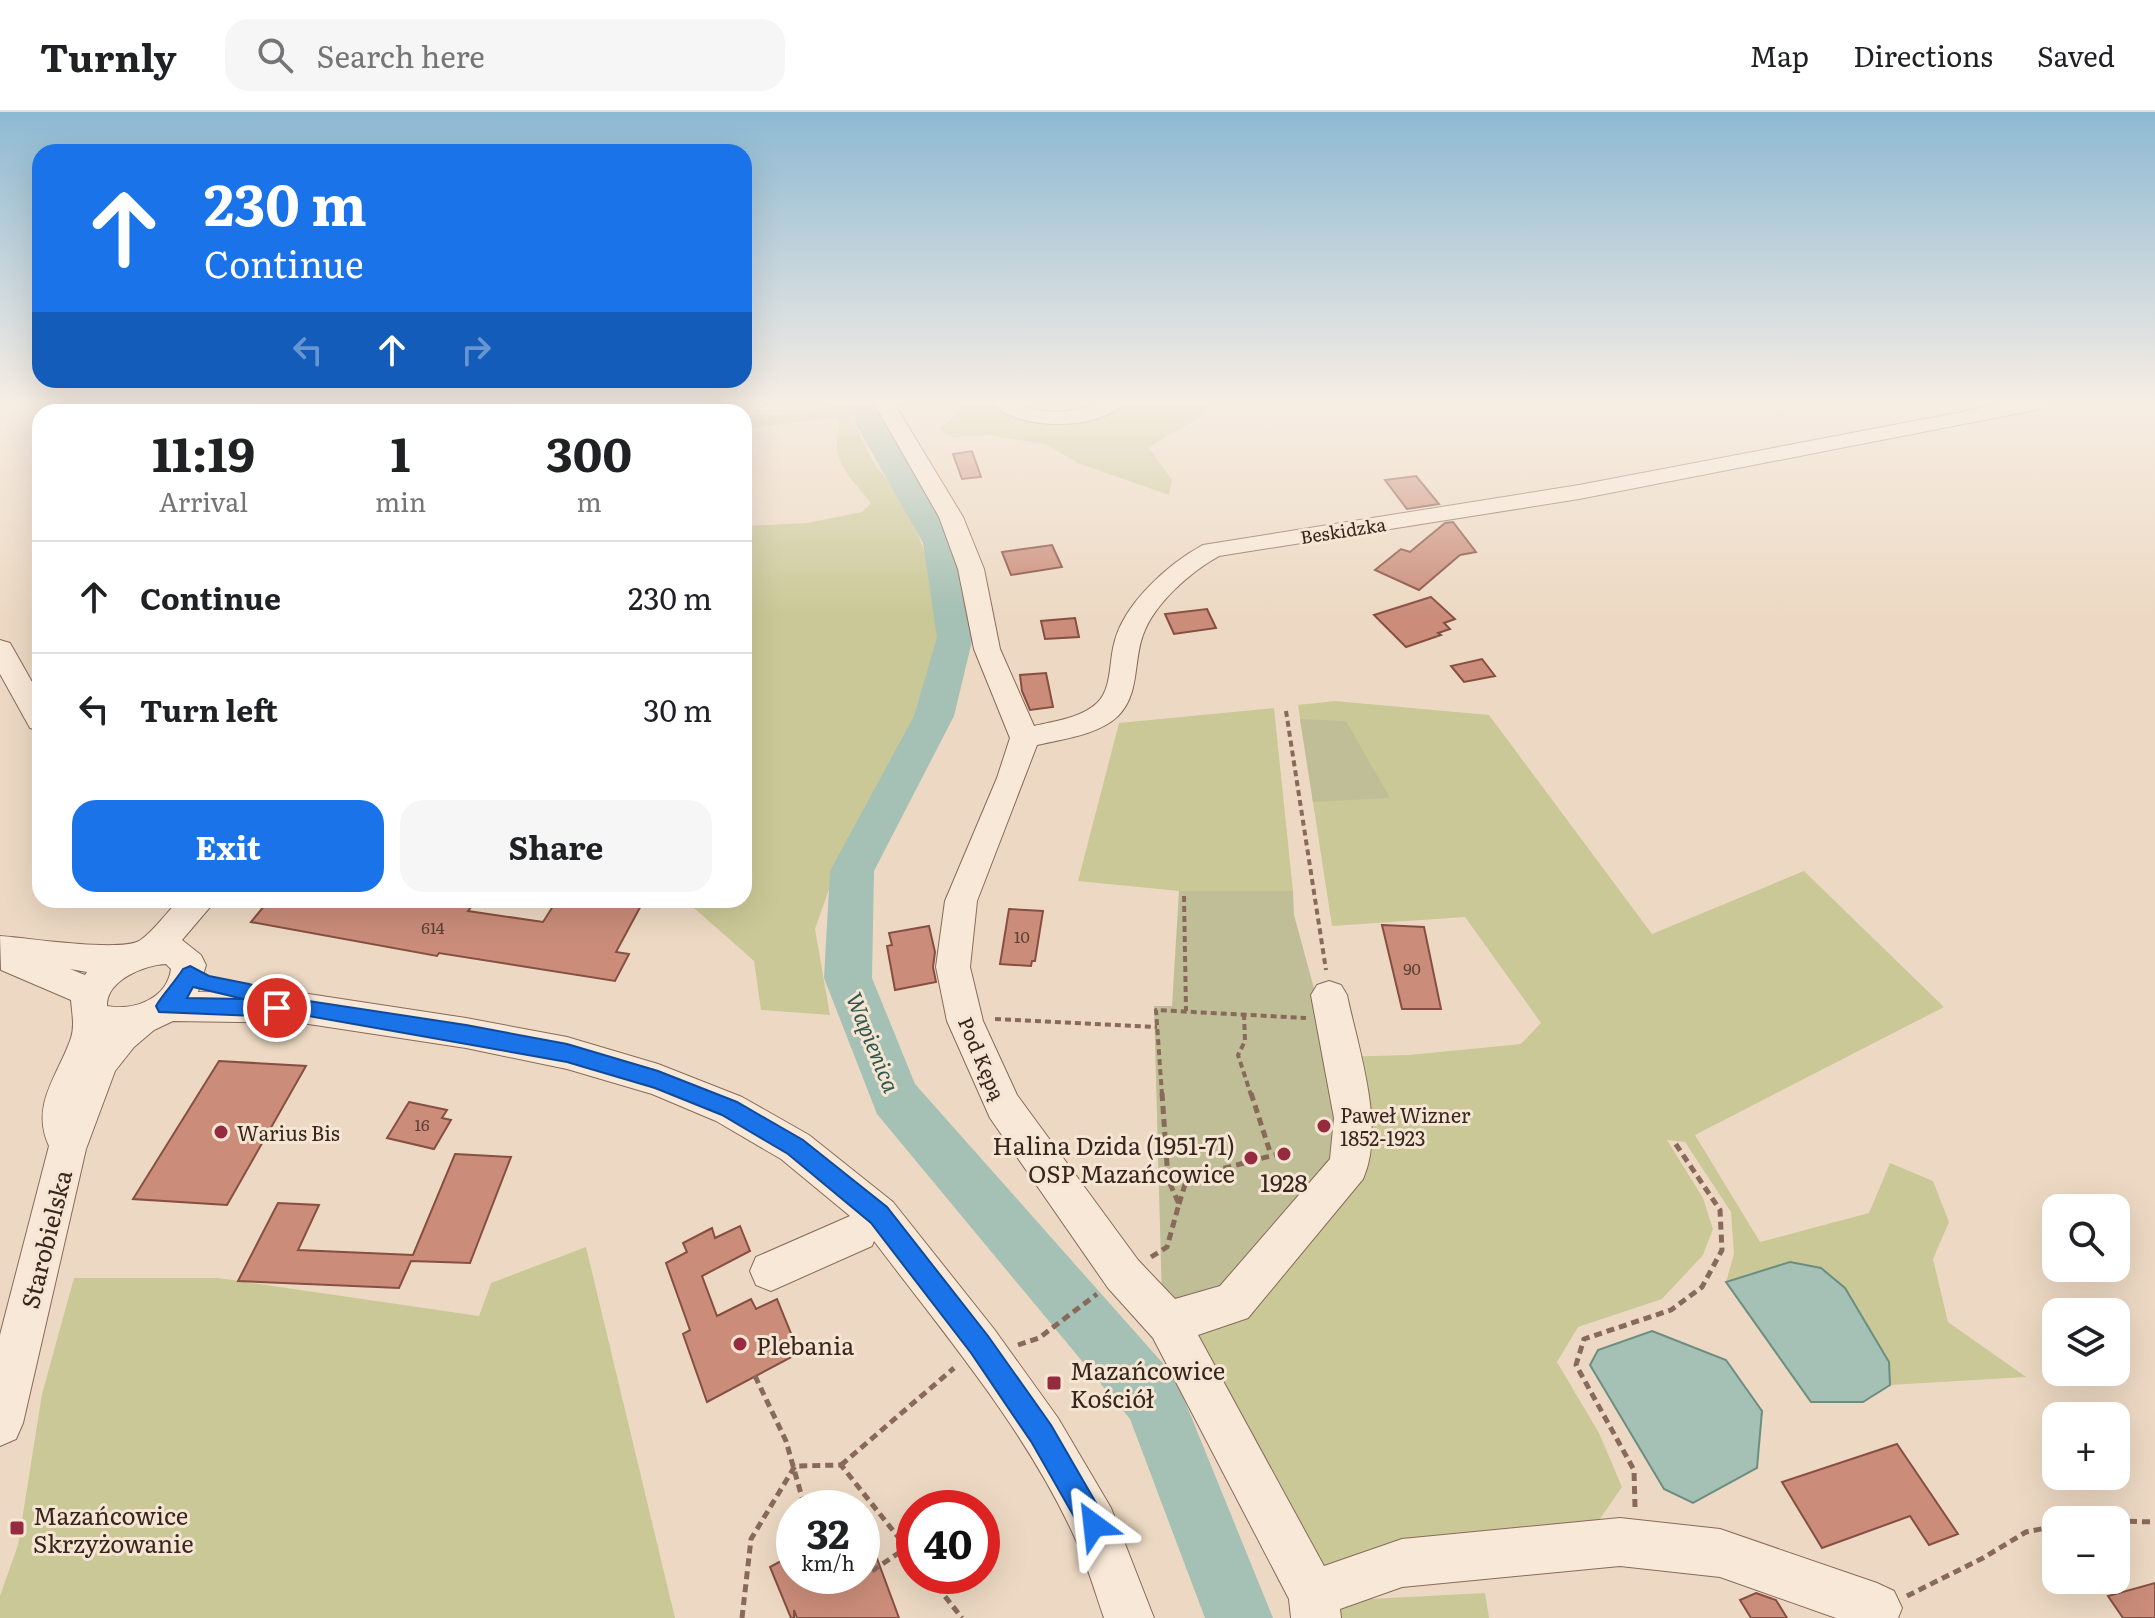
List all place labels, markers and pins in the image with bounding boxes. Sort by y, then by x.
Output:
pin [243,974,311,1042]
place label: Paweł Wizner 1852-1923 [1340,1099,1471,1152]
place label: Warius Bis [237,1117,340,1147]
marker: Paweł Wizner 1852-1923 [1315,1117,1333,1135]
marker: Warius Bis [212,1123,230,1141]
place label: Halina Dzida (1951-71) OSP Mazańcowice [993,1127,1235,1190]
marker: 1928 [1275,1145,1293,1163]
marker: Halina Dzida (1951-71) OSP Mazańcowice [1242,1149,1260,1167]
place label: 1928 [1260,1164,1308,1199]
place label: Plebania [756,1327,854,1362]
marker: Plebania [731,1335,749,1353]
place label: Mazańcowice Kościół [1070,1352,1225,1415]
marker: Mazańcowice Kościół [1045,1374,1063,1392]
place label: Mazańcowice Skrzyżowanie [33,1497,194,1560]
marker: Mazańcowice Skrzyżowanie [8,1519,26,1537]

